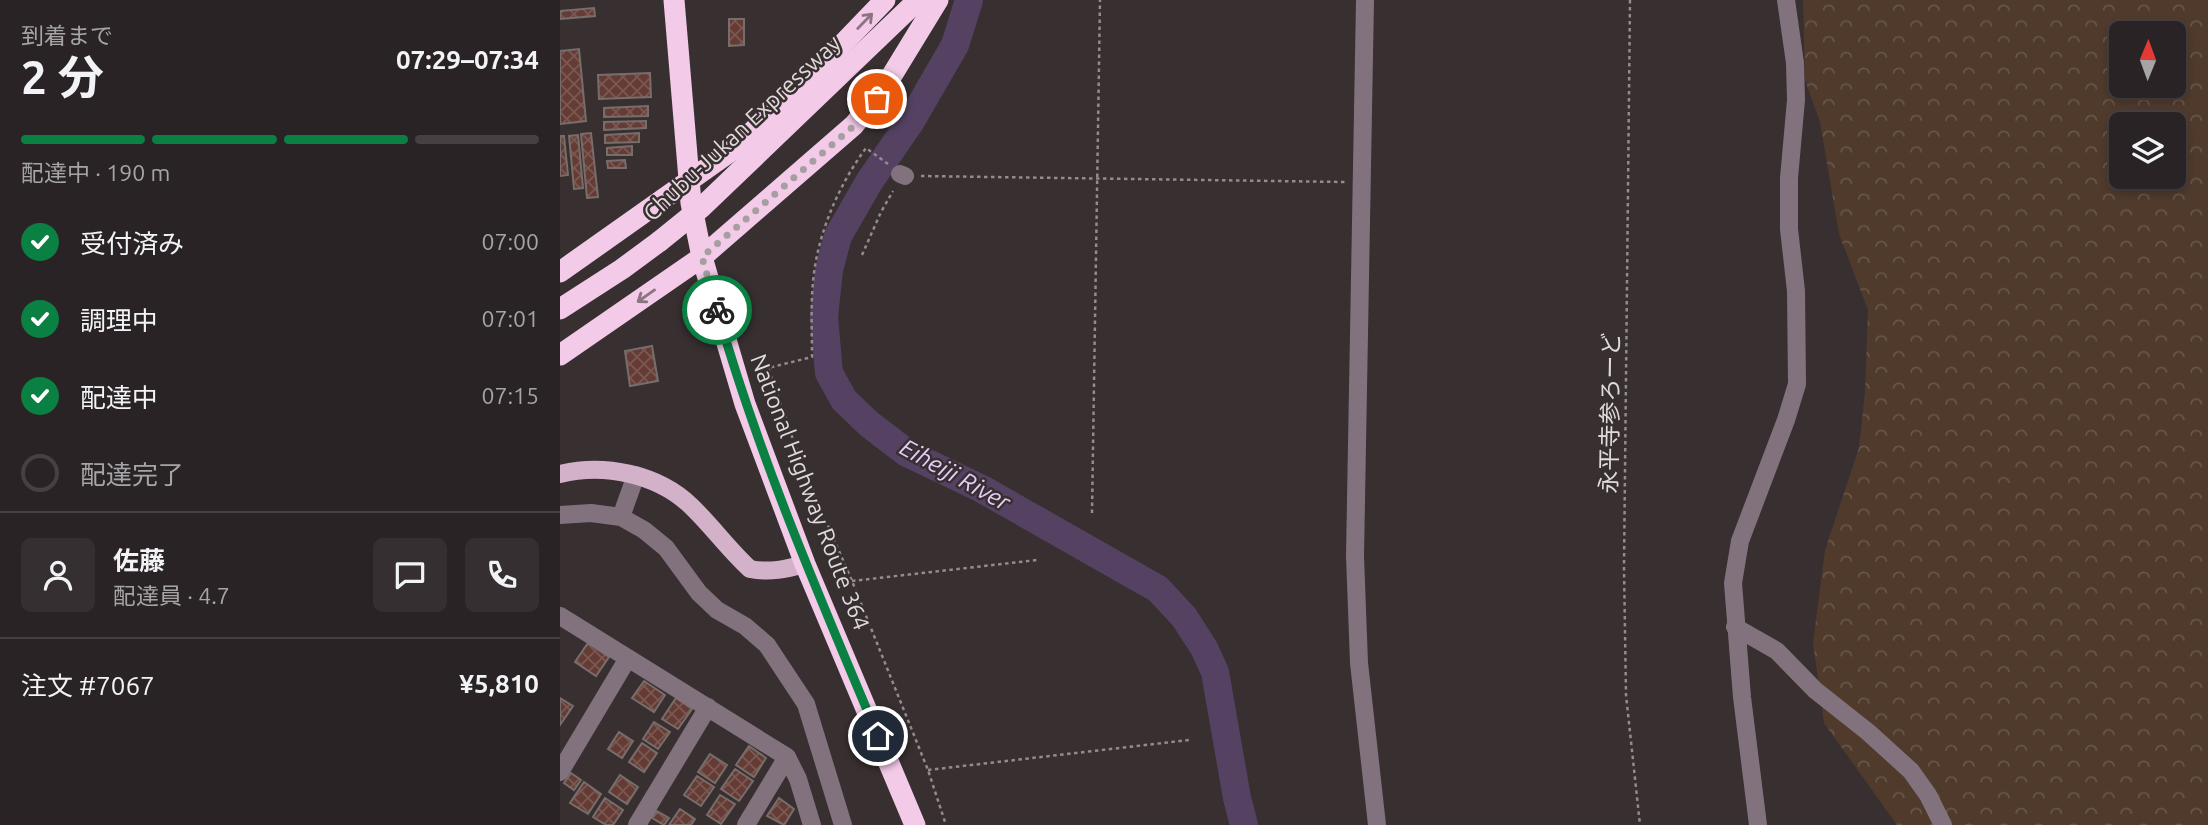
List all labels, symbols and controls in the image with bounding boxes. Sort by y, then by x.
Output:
one-way arrow [856,12,873,29]
north arrow [2109,21,2186,98]
map controls [2109,21,2186,189]
text: 到着まで [21,23,113,48]
street label: Chubu-Jukan Expressway [638,30,845,225]
text: 07:29–07:34 [396,45,539,74]
text: 2 分 [21,51,104,103]
pin [847,69,907,129]
icon: bag [858,80,896,118]
button: layers [2109,112,2186,189]
text: 配達中 · 190 m [21,160,170,185]
icon: check [21,223,59,261]
text: 受付済み [80,229,184,258]
text: 07:00 [481,229,539,254]
courier [682,275,752,345]
one-way arrow [637,288,656,303]
icon: bike [698,291,736,329]
icon: check [21,300,59,338]
text: 調理中 [80,306,158,335]
text: 07:01 [481,306,539,331]
street label: 永平寺参ろーど [1596,332,1623,494]
street label: National Highway Route 364 [746,350,875,633]
icon: check [21,377,59,415]
text: 配達中 [80,383,158,412]
text: 07:15 [481,383,539,408]
water label: Eiheiji River [896,433,1016,516]
text: 配達完了 [80,460,184,489]
button: person [21,538,95,612]
button: chat [373,538,447,612]
button: phone [465,538,539,612]
text: 佐藤 [113,546,165,575]
text: 配達員 · 4.7 [113,583,230,608]
text: ¥5,810 [459,669,539,698]
text: 注文 #7067 [21,671,155,700]
pin [848,706,908,766]
icon: home [859,717,897,755]

